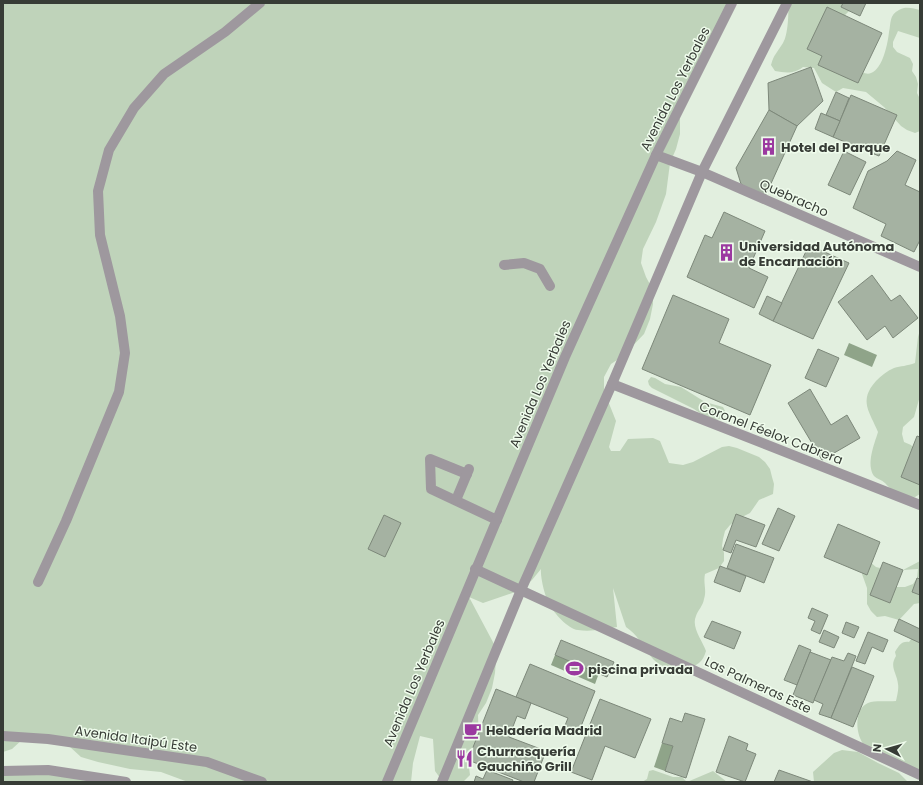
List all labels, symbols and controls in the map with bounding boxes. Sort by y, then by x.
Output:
street label: Avenida Los Yerbales [635,23,715,154]
building icon: Hotel del Parque [758,137,778,157]
place label: Hotel del Parque [781,138,890,157]
street label: Quebracho [757,174,831,222]
place label: Universidad Autónoma de Encarnación [739,237,895,271]
building icon: Universidad Autónoma de Encarnación [716,243,736,263]
street label: Avenida Los Yerbales [504,317,576,451]
street label: Coronel Féelox Cabrera [696,397,846,469]
street label: Avenida Los Yerbales [378,616,450,750]
street label: Las Palmeras Este [702,652,814,718]
sports icon: piscina privada [565,659,585,679]
place label: piscina privada [588,660,693,679]
cafe icon: Heladería Madrid [463,720,483,740]
street label: Avenida Itaipú Este [74,721,198,757]
place label: Heladería Madrid [486,721,602,740]
north arrow [867,729,907,769]
place label: Churrasquería Gauchiño Grill [477,742,576,776]
text: N [869,743,885,753]
restaurant icon: Churrasquería Gauchiño Grill [454,748,474,768]

